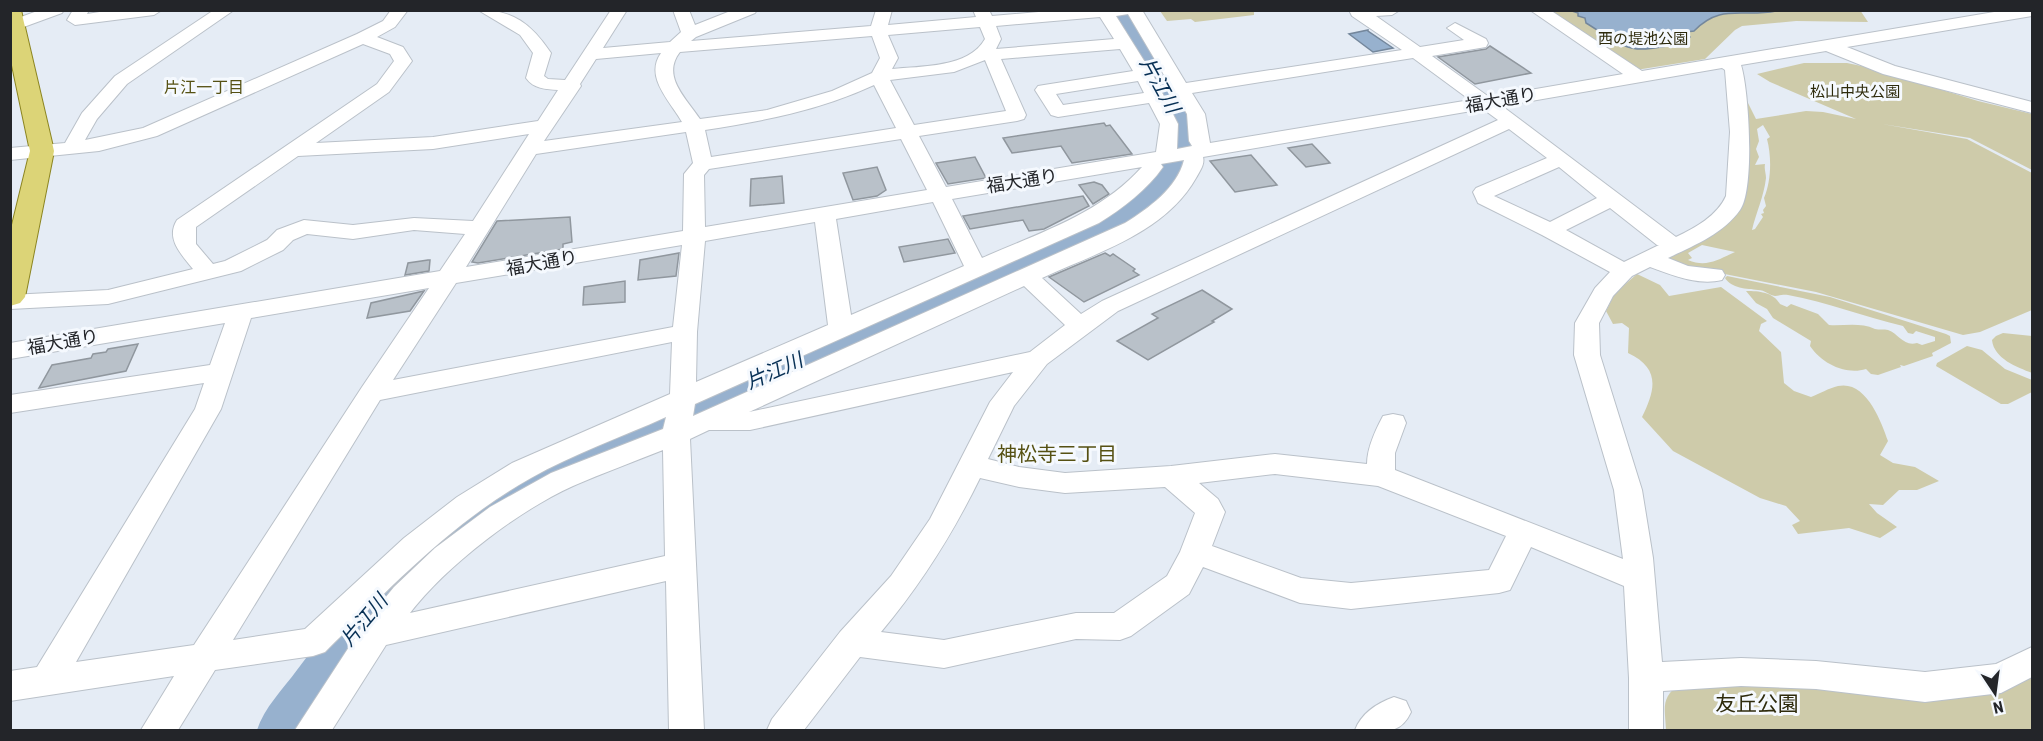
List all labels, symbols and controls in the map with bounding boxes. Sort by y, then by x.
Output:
park label: 西の堤池公園 [1598,30,1688,48]
water label: 片江川 [1135,53,1186,119]
district label: 片江一丁目 [164,78,244,97]
street label: 福大通り [1464,83,1538,116]
park label: 松山中央公園 [1810,83,1900,101]
street label: 福大通り [985,165,1059,197]
street label: 福大通り [505,246,579,279]
street label: 福大通り [26,325,100,358]
water label: 片江川 [742,347,808,394]
district label: 神松寺三丁目 [997,442,1117,466]
water label: 片江川 [336,588,394,651]
north arrow [1965,663,2025,723]
park label: 友丘公園 [1715,692,1799,716]
text: N [1991,697,2005,717]

